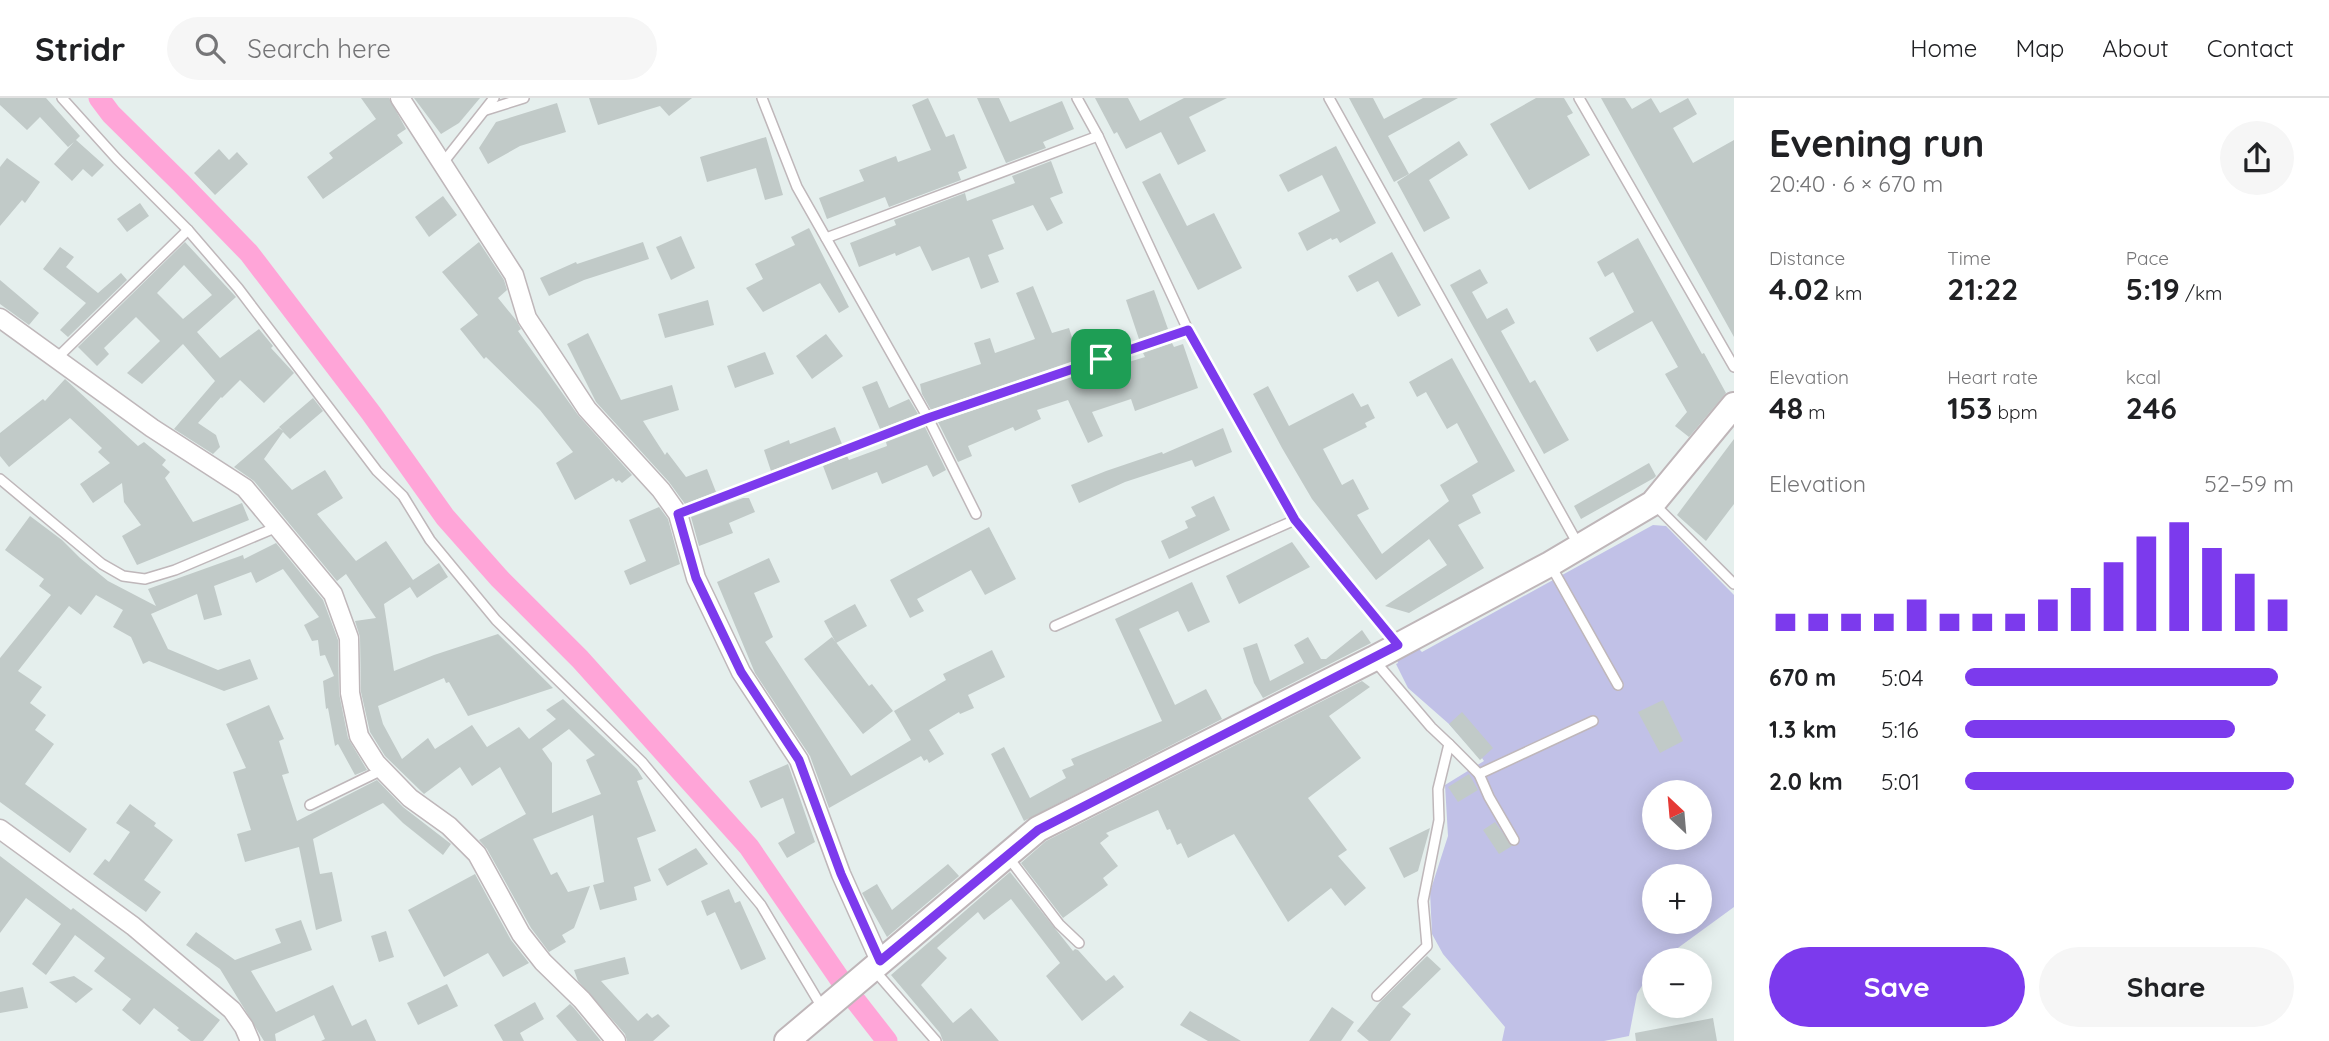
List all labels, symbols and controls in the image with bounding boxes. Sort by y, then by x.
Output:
search box [167,17,657,80]
text: Stridr [35,28,125,69]
icon: search [191,29,229,67]
text: Search here [247,32,391,65]
text: Home [1910,33,1977,63]
text: Map [2015,33,2064,63]
text: About [2102,33,2169,63]
text: Contact [2207,33,2294,63]
text: Evening run [1769,119,1984,167]
button: share [2220,121,2294,195]
text: 20:40 · 6 × 670 m [1769,169,1943,198]
text: Distance [1769,246,1845,270]
text: Time [1947,246,1991,270]
text: Pace [2126,246,2169,270]
text: 4.02 [1769,270,1830,308]
text: 21:22 [1947,270,2018,308]
text: 5:19 [2126,270,2180,308]
text: km [1830,281,1862,305]
text: /km [2180,281,2222,305]
pin [1071,329,1131,389]
icon: arrive [1082,340,1120,378]
text: Elevation [1769,365,1849,389]
text: Heart rate [1947,365,2038,389]
text: kcal [2126,365,2161,389]
text: 48 [1769,389,1803,427]
text: 153 [1947,389,1992,427]
text: 246 [2126,389,2177,427]
text: m [1803,400,1826,424]
text: bpm [1992,400,2038,424]
text: Elevation [1769,469,1866,498]
text: 52–59 m [2204,469,2294,498]
text: 670 m [1769,663,1836,692]
text: 5:04 [1881,663,1924,692]
text: 1.3 km [1769,715,1837,744]
text: 5:16 [1881,715,1919,744]
text: 2.0 km [1769,767,1843,796]
text: 5:01 [1881,767,1920,796]
north arrow [1642,780,1712,850]
map controls [1642,780,1712,1018]
button: + [1642,864,1712,934]
button: Save [1769,947,2025,1027]
button: Share [2039,947,2294,1027]
button: − [1642,948,1712,1018]

